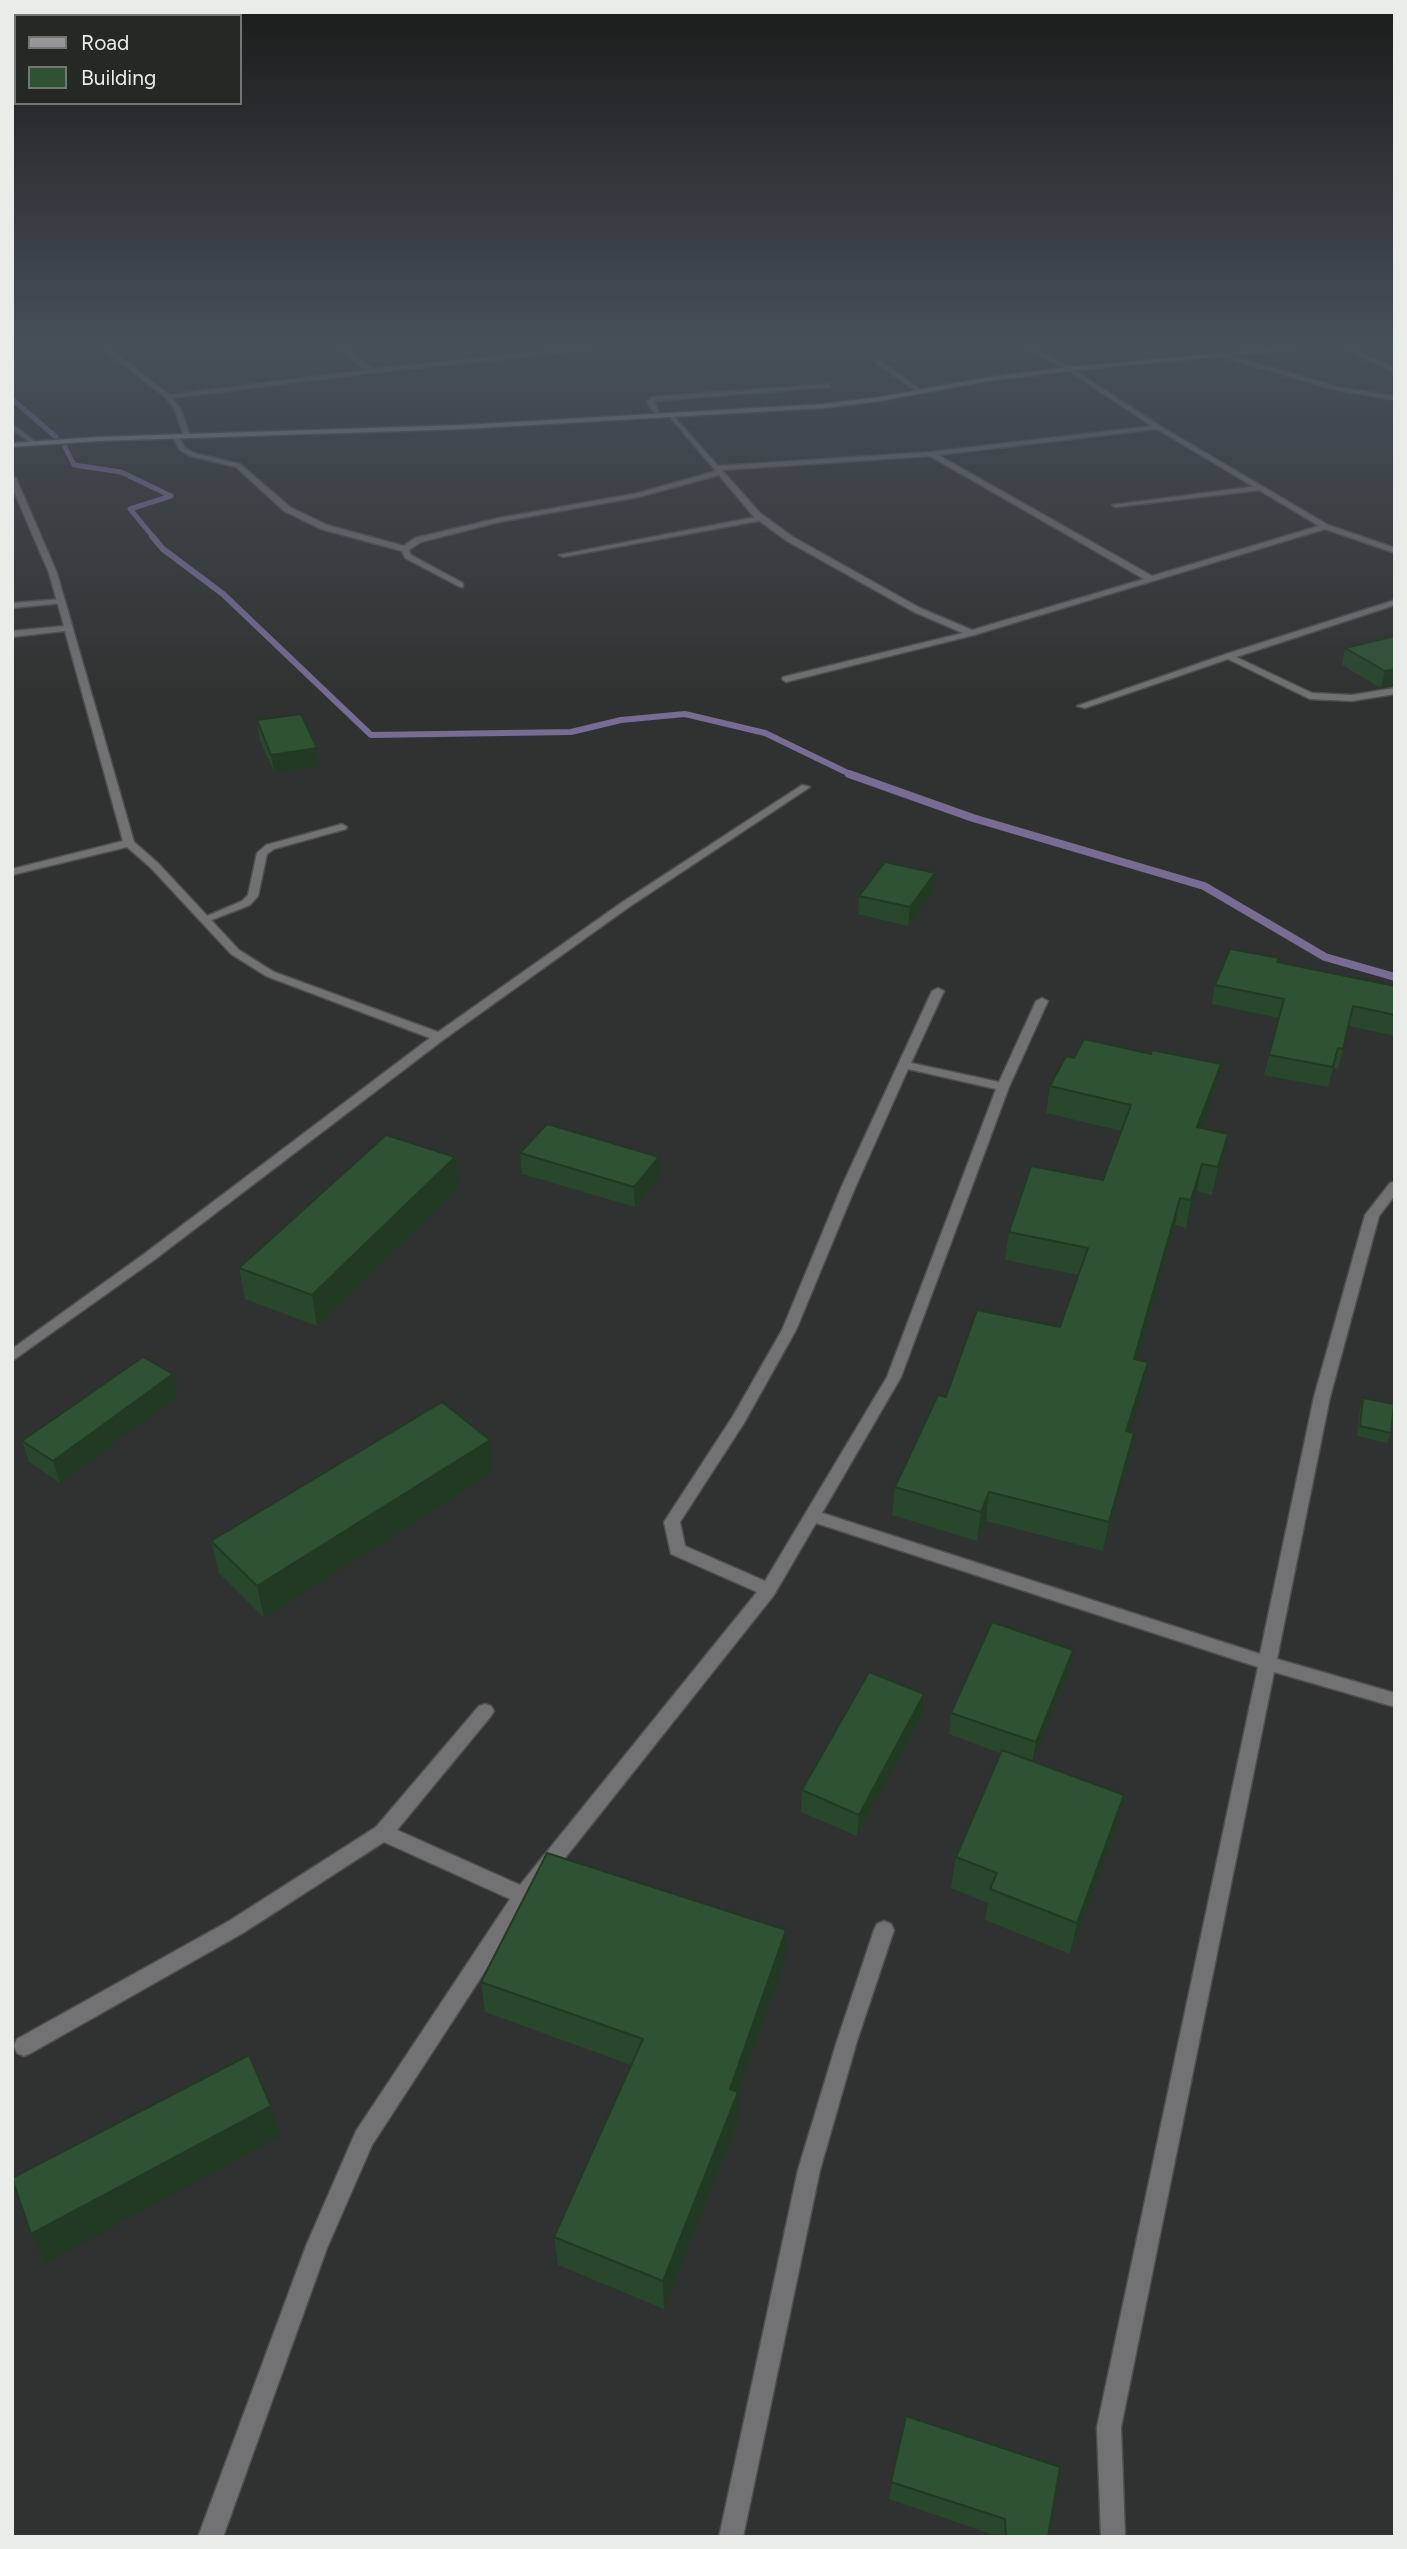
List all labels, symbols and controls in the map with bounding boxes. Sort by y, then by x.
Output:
legend [14,14,242,105]
text: Road [81,30,129,55]
text: Building [81,65,156,90]

